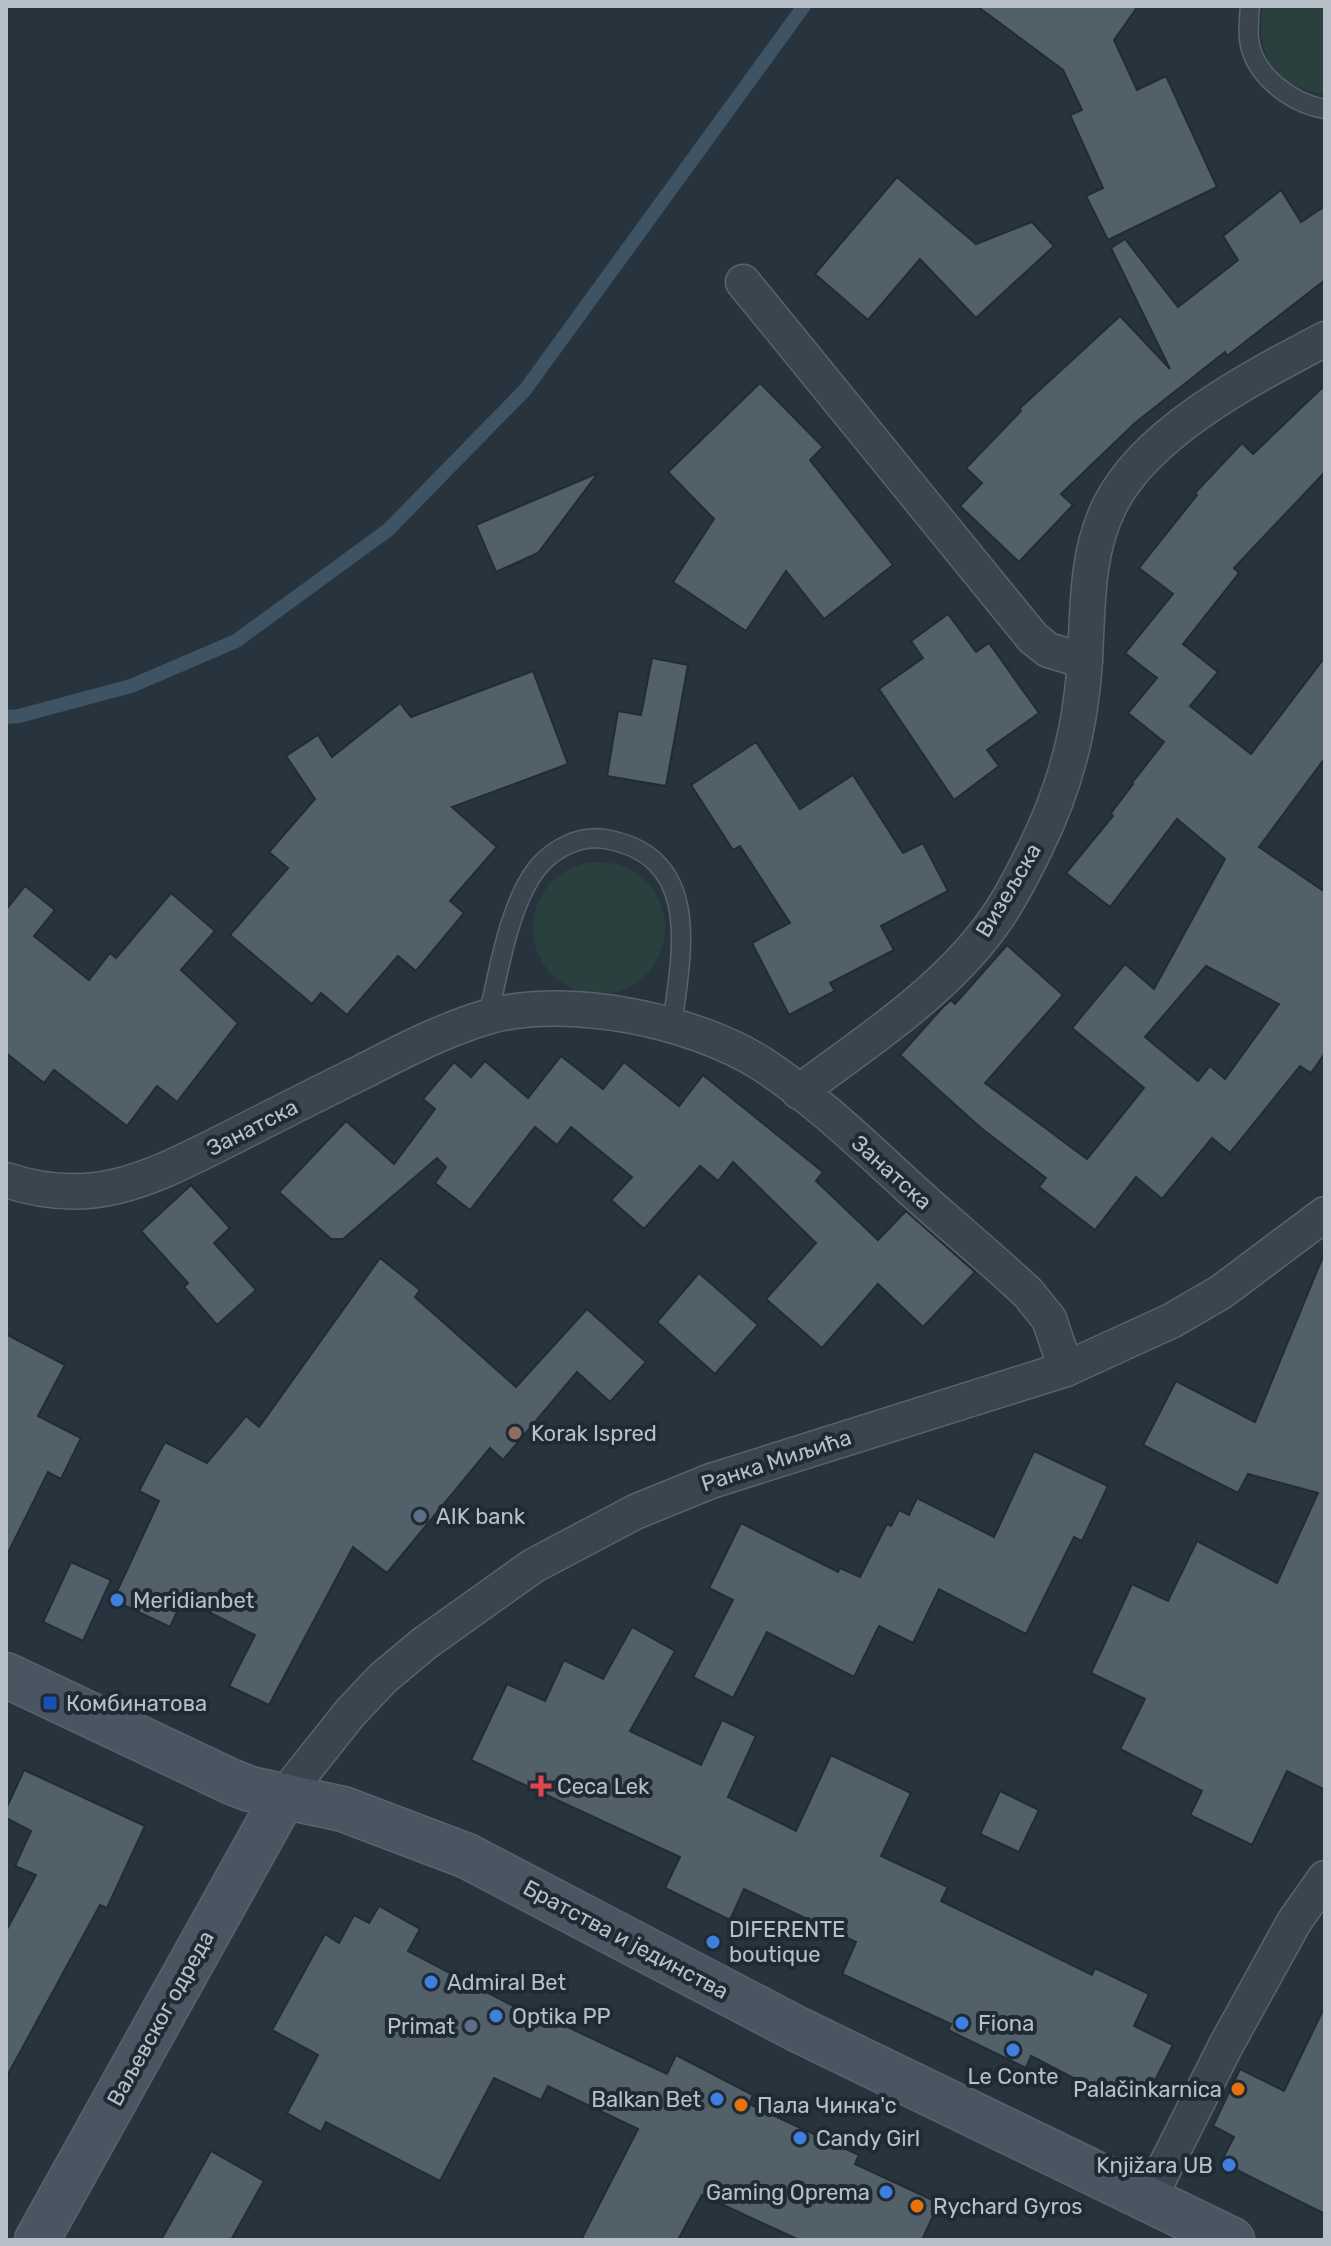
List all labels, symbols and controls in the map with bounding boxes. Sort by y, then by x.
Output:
street label: Визељска [970,838,1047,942]
street label: Занатска [202,1093,302,1162]
street label: Занатска [846,1129,937,1215]
place label: Korak Ispred [531,1420,657,1447]
marker: Korak Ispred [506,1424,524,1442]
street label: Ранка Миљића [698,1424,855,1497]
place label: AIK bank [436,1503,526,1530]
marker: AIK bank [411,1507,429,1525]
place label: Meridianbet [133,1587,255,1614]
marker: Meridianbet [108,1591,126,1609]
place label: Комбинатова [66,1690,207,1717]
marker: Комбинатова [41,1694,59,1712]
place label: Ceca Lek [557,1773,650,1800]
marker: Ceca Lek [532,1777,550,1795]
street label: Братства и јединства [519,1874,733,2005]
place label: DIFERENTE boutique [729,1916,845,1968]
street label: Ваљевског одреда [101,1926,220,2111]
marker: DIFERENTE boutique [704,1933,722,1951]
place label: Admiral Bet [447,1969,567,1996]
marker: Admiral Bet [422,1973,440,1991]
place label: Optika PP [512,2003,611,2030]
marker: Optika PP [487,2007,505,2025]
place label: Fiona [978,2010,1034,2037]
place label: Primat [387,2013,455,2040]
marker: Fiona [953,2014,971,2032]
marker: Primat [462,2017,480,2035]
marker: Le Conte [1004,2041,1022,2059]
place label: Le Conte [967,2063,1059,2090]
place label: Palačinkarnica [1073,2076,1222,2103]
marker: Palačinkarnica [1229,2080,1247,2098]
place label: Balkan Bet [591,2086,701,2113]
marker: Balkan Bet [708,2090,726,2108]
place label: Пала Чинка'с [757,2092,897,2119]
marker: Пала Чинка'с [732,2096,750,2114]
place label: Candy Girl [816,2125,920,2152]
marker: Candy Girl [791,2129,809,2147]
place label: Knjižara UB [1096,2152,1213,2179]
marker: Knjižara UB [1220,2156,1238,2174]
place label: Gaming Oprema [706,2179,870,2206]
marker: Gaming Oprema [877,2183,895,2201]
place label: Rychard Gyros [933,2193,1083,2220]
marker: Rychard Gyros [908,2197,926,2215]

